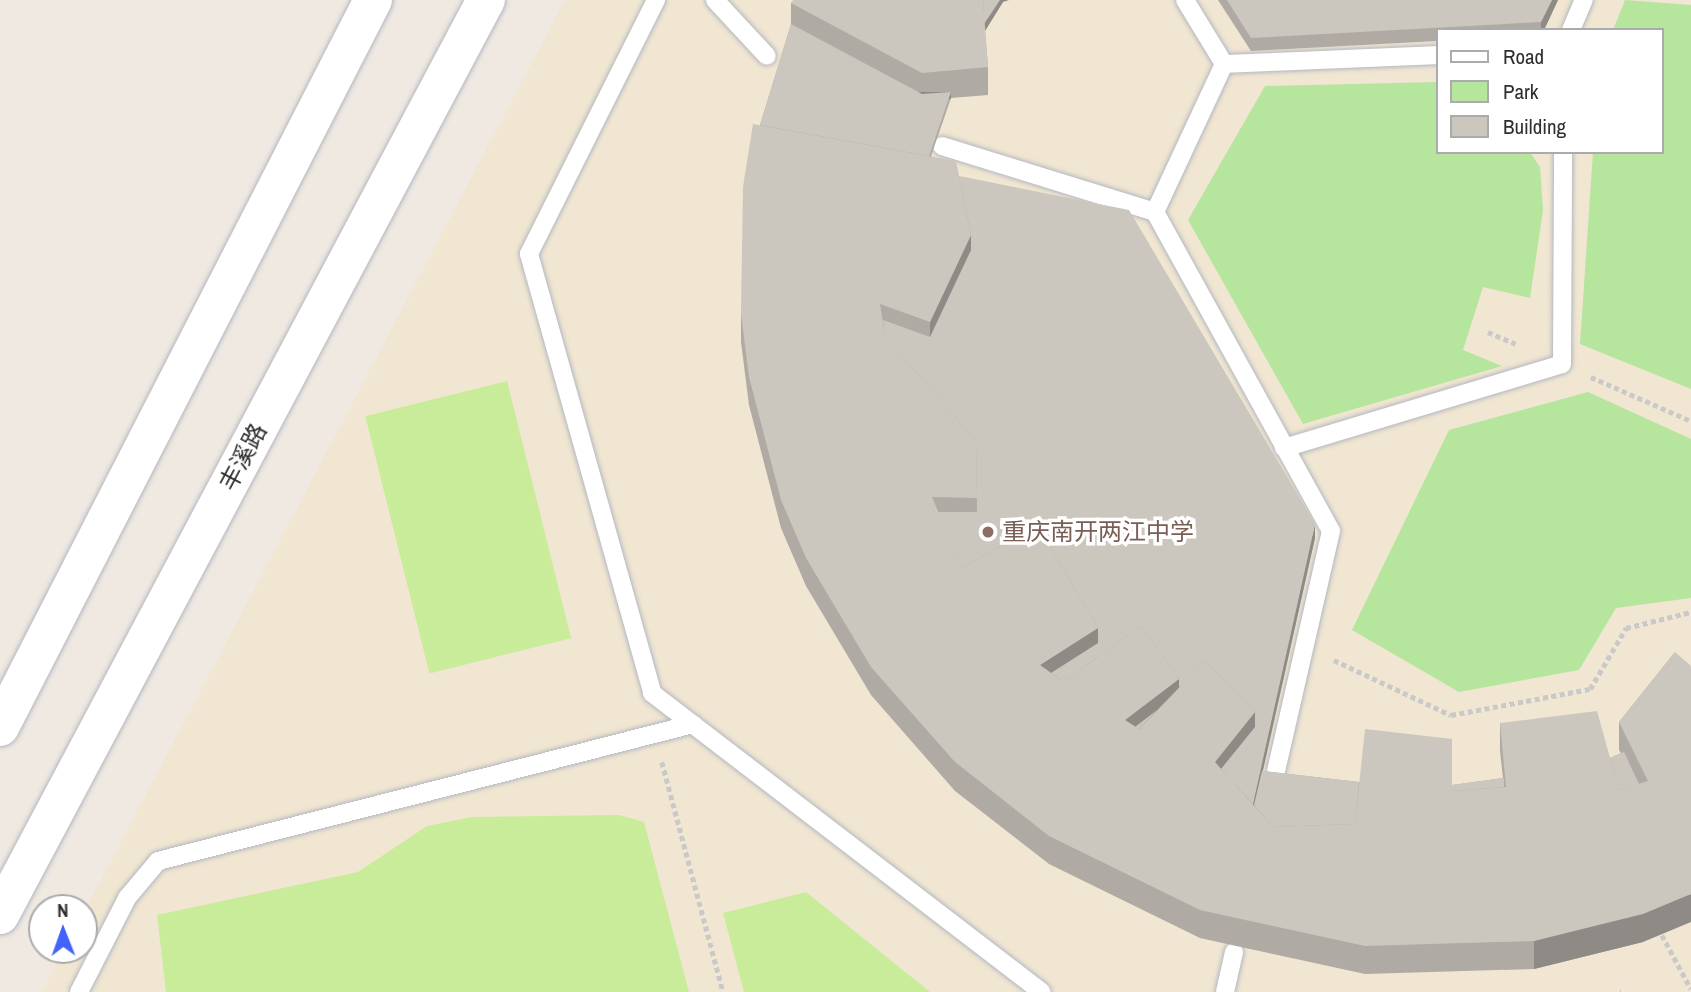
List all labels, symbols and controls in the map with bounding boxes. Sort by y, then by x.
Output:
legend [1436,28,1663,154]
text: Road [1503,42,1544,71]
text: Park [1503,77,1538,106]
text: Building [1503,112,1566,141]
street label: 丰溪路 [213,418,273,496]
place label: 重庆南开两江中学 [1002,518,1194,546]
marker: 重庆南开两江中学 [980,524,996,540]
north arrow [28,894,98,964]
text: N [57,897,69,923]

